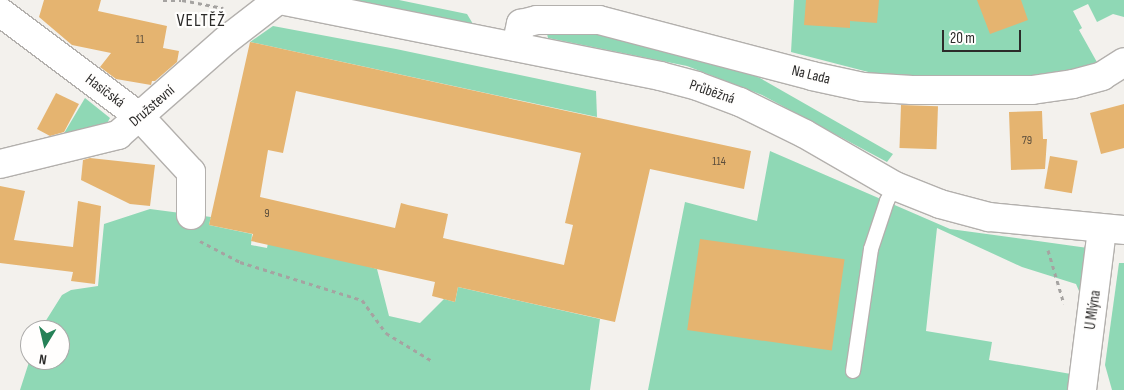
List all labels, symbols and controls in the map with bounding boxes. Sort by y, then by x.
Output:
district label: VELTĚŽ [176,10,226,32]
scale bar [944,20,1023,52]
text: 20 m [950,29,975,48]
house number: 11 [136,33,144,47]
street label: Na Lada [790,62,832,88]
street label: Hasičská [82,70,128,112]
street label: Průběžná [687,76,737,108]
street label: Družstevní [126,81,178,131]
house number: 79 [1022,134,1032,148]
house number: 114 [712,155,726,169]
house number: 9 [264,207,270,221]
street label: U Mlýna [1081,289,1105,331]
north arrow [20,320,70,370]
text: N [38,350,48,368]

